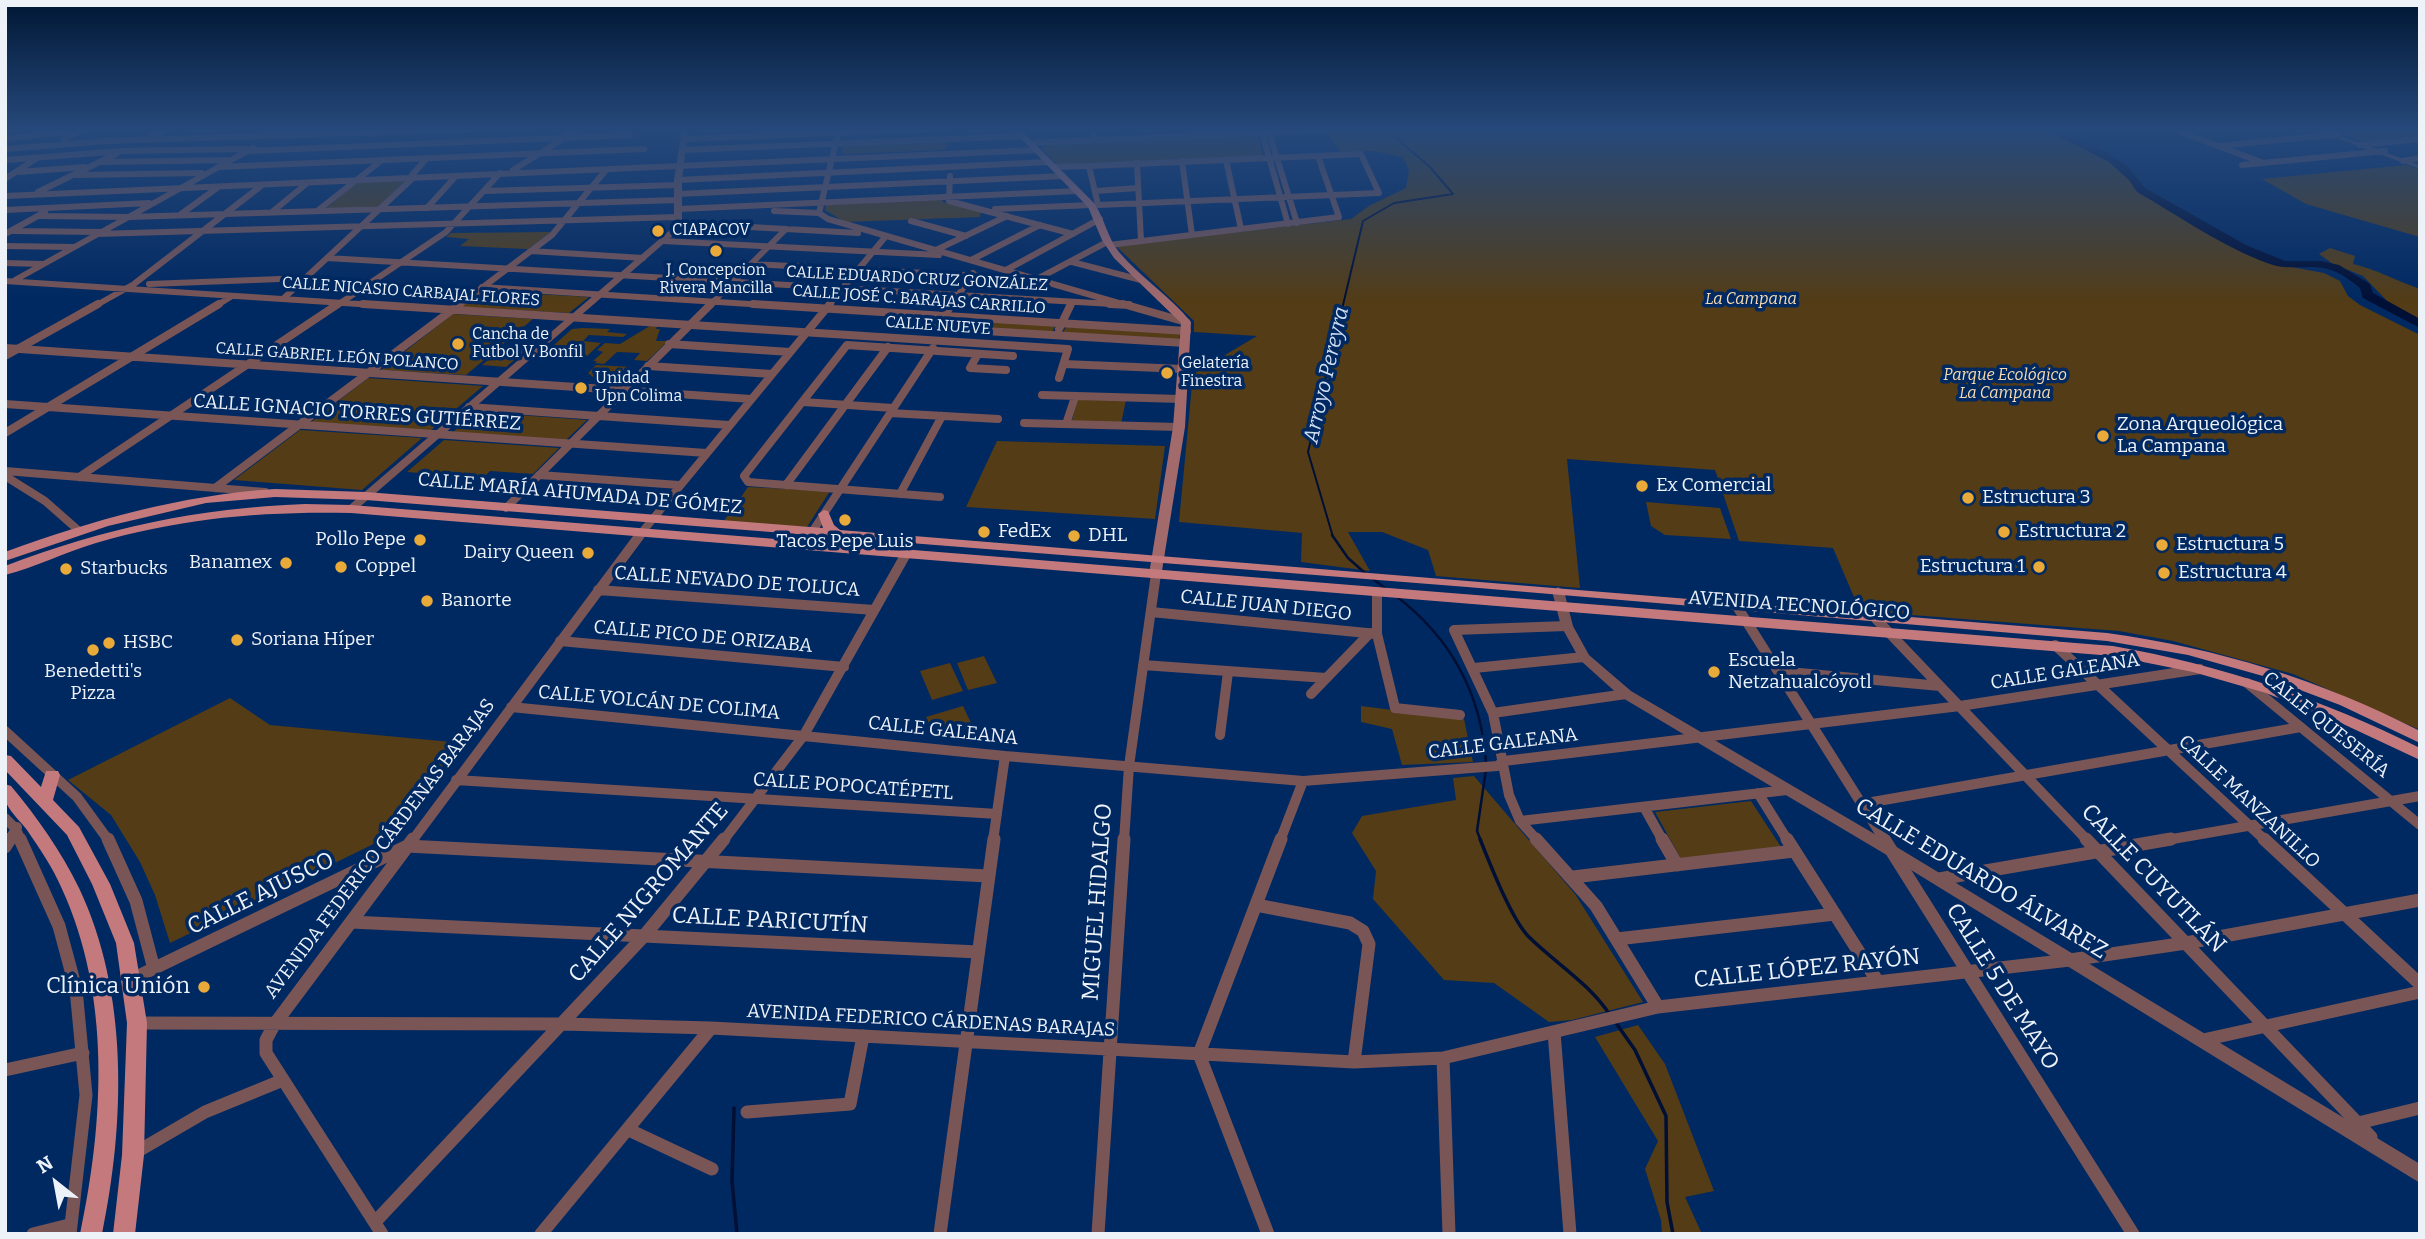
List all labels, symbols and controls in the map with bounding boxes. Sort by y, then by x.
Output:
place label: CIAPACOV [672,221,750,241]
marker: CIAPACOV [650,223,666,239]
marker: J. Concepcion Rivera Mancilla [708,243,724,259]
place label: J. Concepcion Rivera Mancilla [659,261,773,299]
street label: CALLE EDUARDO CRUZ GONZÁLEZ [785,263,1049,295]
street label: CALLE NICASIO CARBAJAL FLORES [281,273,541,311]
street label: CALLE JOSÉ C. BARAJAS CARRILLO [792,282,1046,318]
park label: La Campana [1705,290,1797,310]
water label: Arroyo Pereyra [1299,304,1355,446]
street label: CALLE NUEVE [885,313,991,339]
place label: Cancha de Futbol V. Bonfil [472,325,583,363]
marker: Cancha de Futbol V. Bonfil [450,336,466,352]
street label: CALLE GABRIEL LEÓN POLANCO [215,339,459,375]
place label: Gelatería Finestra [1181,354,1249,392]
marker: Gelatería Finestra [1159,365,1175,381]
park label: Parque Ecológico La Campana [1943,366,2067,404]
place label: Unidad Upn Colima [595,369,682,407]
marker: Unidad Upn Colima [573,380,589,396]
street label: CALLE IGNACIO TORRES GUTIÉRREZ [192,390,522,436]
place label: Zona Arqueológica La Campana [2117,414,2283,458]
marker: Zona Arqueológica La Campana [2095,428,2111,444]
street label: CALLE MARÍA AHUMADA DE GÓMEZ [417,468,743,520]
place label: Ex Comercial [1656,475,1772,497]
marker: Ex Comercial [1634,478,1650,494]
place label: Estructura 3 [1982,487,2090,509]
marker: Estructura 3 [1960,490,1976,506]
marker: Tacos Pepe Luis [837,512,853,528]
place label: FedEx [998,521,1051,543]
place label: Estructura 2 [2018,521,2126,543]
marker: FedEx [976,524,992,540]
marker: Estructura 2 [1996,524,2012,540]
place label: DHL [1088,525,1127,547]
marker: DHL [1066,528,1082,544]
place label: Pollo Pepe [315,529,406,551]
place label: Tacos Pepe Luis [776,531,914,553]
marker: Pollo Pepe [412,532,428,548]
place label: Estructura 5 [2176,534,2284,556]
marker: Estructura 5 [2154,537,2170,553]
place label: Dairy Queen [463,542,574,564]
marker: Dairy Queen [580,545,596,561]
place label: Banamex [189,552,272,574]
marker: Banamex [278,555,294,571]
place label: Coppel [355,556,416,578]
place label: Estructura 1 [1920,556,2025,578]
place label: Starbucks [80,558,168,580]
marker: Coppel [333,559,349,575]
marker: Estructura 1 [2031,559,2047,575]
marker: Starbucks [58,561,74,577]
street label: CALLE NEVADO DE TOLUCA [613,562,861,602]
place label: Estructura 4 [2178,562,2287,584]
marker: Estructura 4 [2156,565,2172,581]
street label: CALLE JUAN DIEGO [1179,586,1353,626]
street label: AVENIDA TECNOLÓGICO [1687,587,1911,625]
place label: Banorte [441,590,512,612]
marker: Banorte [419,593,435,609]
street label: CALLE PICO DE ORIZABA [593,616,813,658]
place label: Soriana Híper [251,629,374,651]
place label: HSBC [123,632,173,654]
marker: Soriana Híper [229,632,245,648]
marker: HSBC [101,635,117,651]
marker: Benedetti's Pizza [85,642,101,658]
street label: CALLE GALEANA [1989,649,2141,695]
place label: Escuela Netzahualcóyotl [1728,650,1872,694]
place label: Benedetti's Pizza [44,661,142,705]
marker: Escuela Netzahualcóyotl [1706,664,1722,680]
street label: CALLE QUESERÍA [2258,667,2394,783]
street label: CALLE VOLCÁN DE COLIMA [537,681,781,725]
street label: AVENIDA FEDERICO CÁRDENAS BARAJAS [260,695,500,1003]
street label: CALLE GALEANA [867,712,1019,750]
street label: CALLE GALEANA [1427,724,1579,764]
street label: CALLE MANZANILLO [2173,730,2325,874]
street label: CALLE POPOCATÉPETL [752,769,954,805]
street label: CALLE EDUARDO ÁLVAREZ [1850,793,2112,965]
street label: CALLE NIGROMANTE [563,797,735,989]
street label: CALLE CUYUTLÁN [2075,799,2231,959]
street label: MIGUEL HIDALGO [1077,802,1119,1002]
street label: CALLE AJUSCO [183,847,339,941]
street label: CALLE 5 DE MAYO [1940,899,2064,1075]
street label: CALLE PARICUTÍN [671,902,869,940]
street label: CALLE LÓPEZ RAYÓN [1692,943,1922,995]
place label: Clínica Unión [46,973,190,1001]
marker: Clínica Unión [196,979,212,995]
street label: AVENIDA FEDERICO CÁRDENAS BARAJAS [746,1000,1116,1042]
north arrow [21,1148,91,1218]
text: N [33,1151,57,1178]

